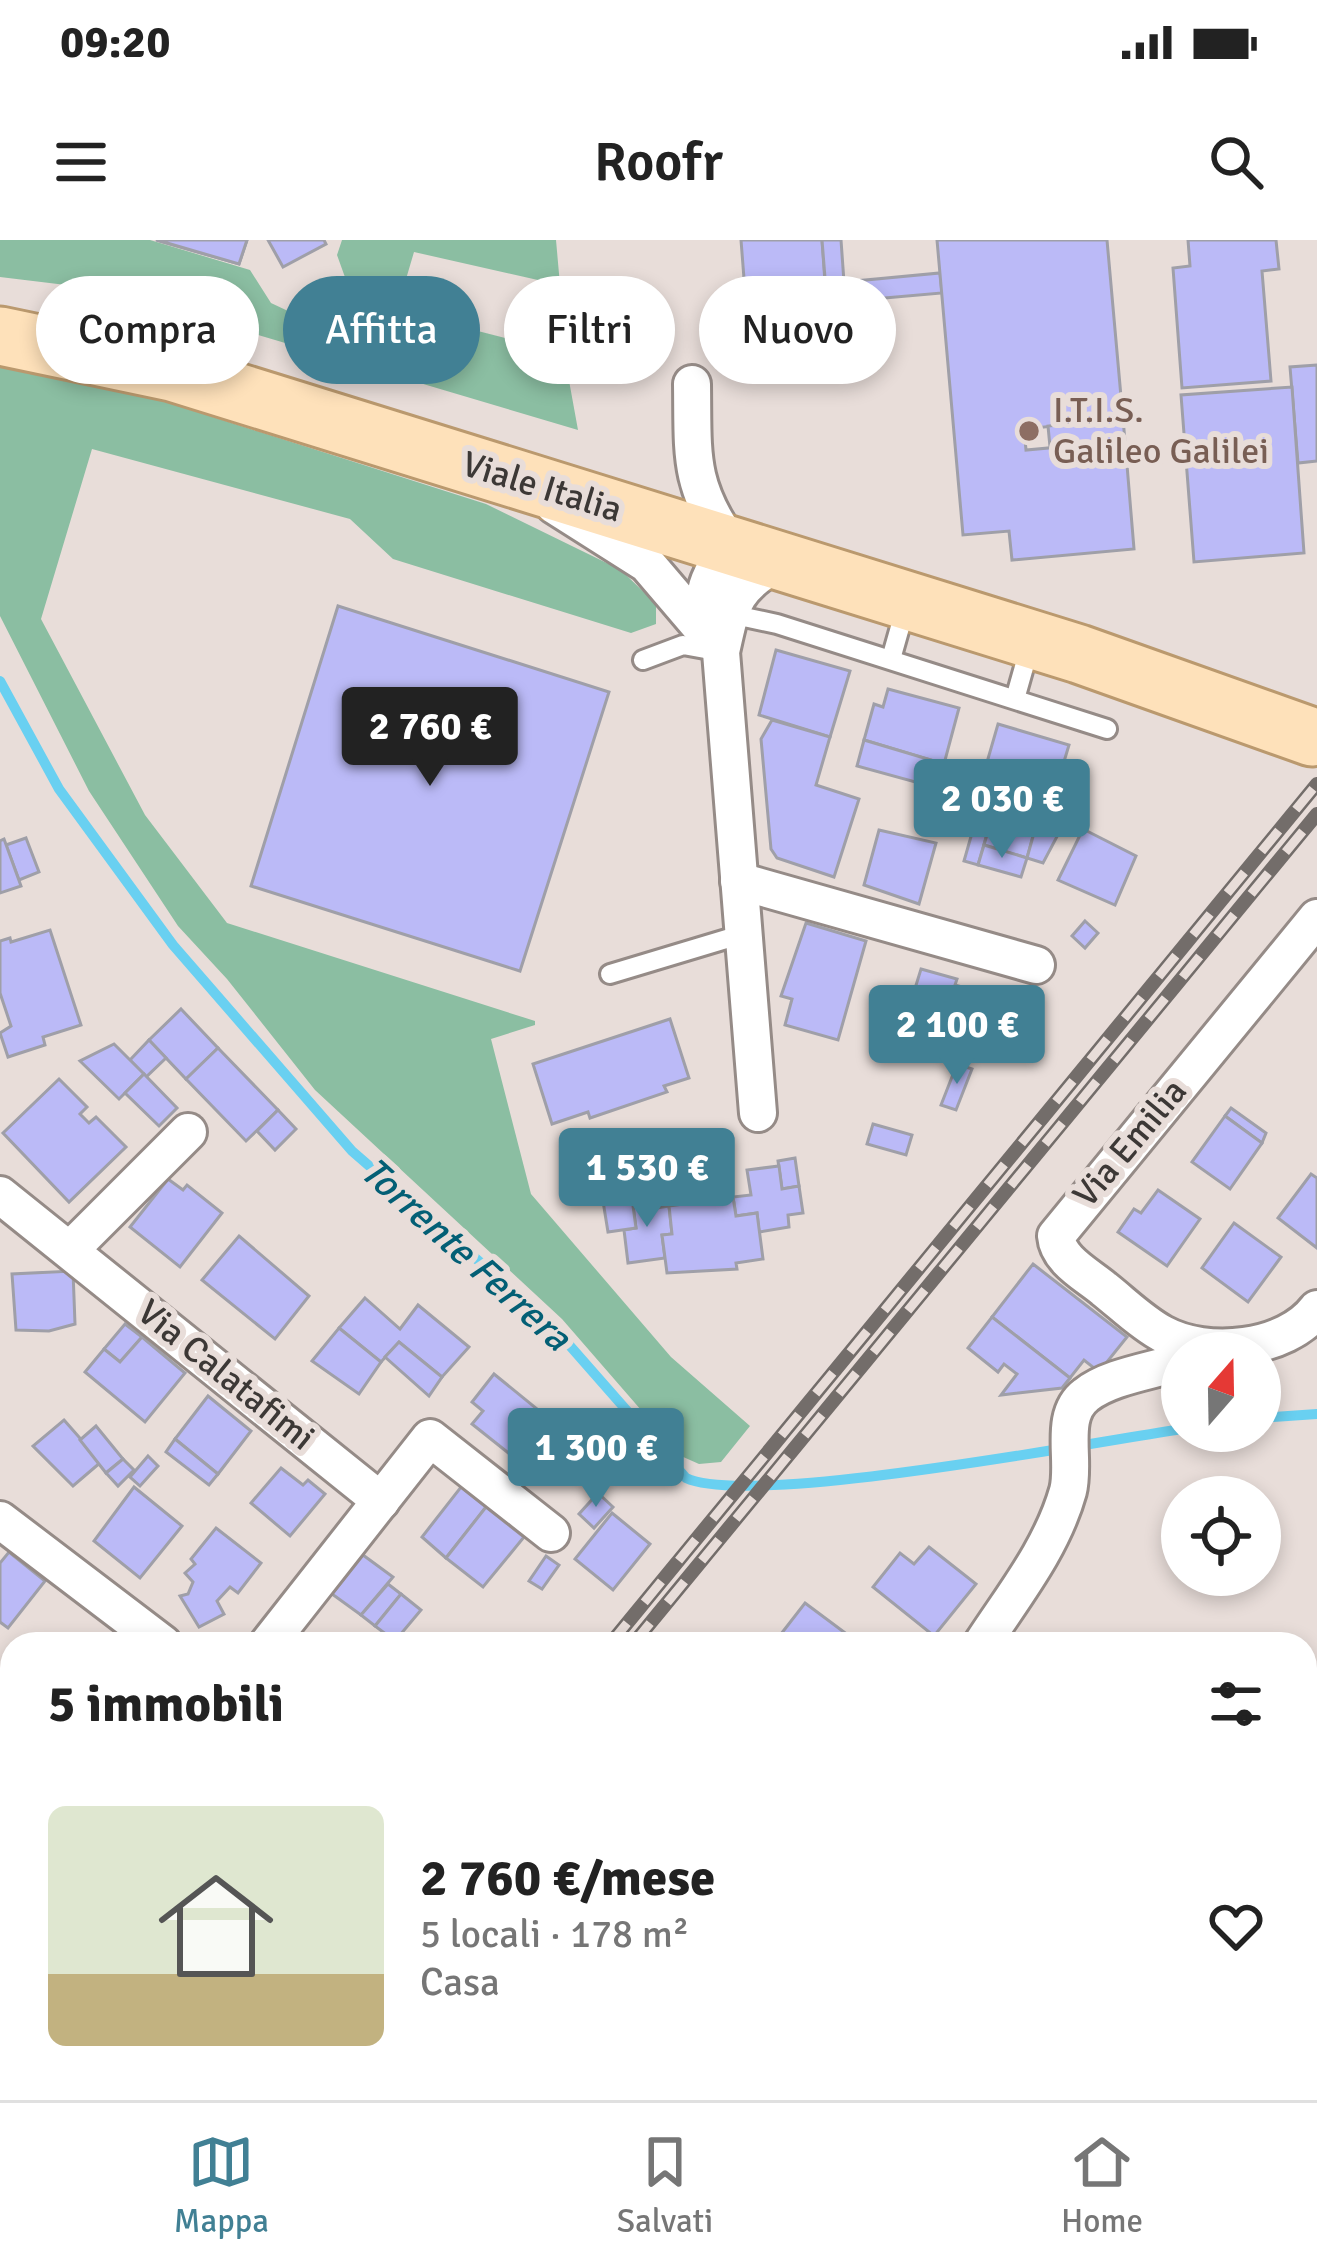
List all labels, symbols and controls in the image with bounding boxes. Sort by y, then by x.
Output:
text: 09:20 [60,15,170,70]
icon: menu [48,129,114,195]
text: Roofr [594,129,723,196]
icon: search [1203,129,1269,195]
chip: Compra [36,276,259,384]
chip: Affitta [283,276,480,384]
chip: Filtri [504,276,675,384]
chip: Nuovo [699,276,896,384]
place label: I.T.I.S. Galileo Galilei [1053,388,1269,474]
marker: I.T.I.S. Galileo Galilei [1016,418,1042,444]
street label: Viale Italia [457,441,627,533]
pin: 2 760 € [319,687,541,789]
text: 2 760 € [369,702,491,750]
pin: 2 030 € [891,759,1113,861]
text: 2 030 € [941,774,1063,822]
pin: 2 100 € [846,985,1068,1087]
text: 2 100 € [896,1000,1018,1048]
street label: Via Emilia [1063,1070,1197,1216]
pin: 1 530 € [536,1128,758,1230]
text: 1 530 € [586,1143,708,1191]
water label: Torrente Ferrera [351,1147,582,1362]
street label: Via Calatafimi [128,1290,324,1460]
north arrow [1161,1332,1281,1452]
map controls [1161,1332,1281,1596]
pin: 1 300 € [485,1408,707,1510]
text: 1 300 € [535,1423,657,1471]
button: locate [1161,1476,1281,1596]
icon: filters [1203,1671,1269,1737]
text: 5 immobili [48,1673,284,1736]
text: 2 760 €/mese [420,1847,715,1910]
icon: home [144,1854,288,1998]
icon: heart [1203,1893,1269,1959]
text: 5 locali · 178 m² [420,1910,689,1958]
text: Casa [420,1958,500,2006]
tab: Mappa [174,2129,269,2242]
tab: Salvati [617,2129,713,2242]
tab: Home [1061,2129,1143,2242]

